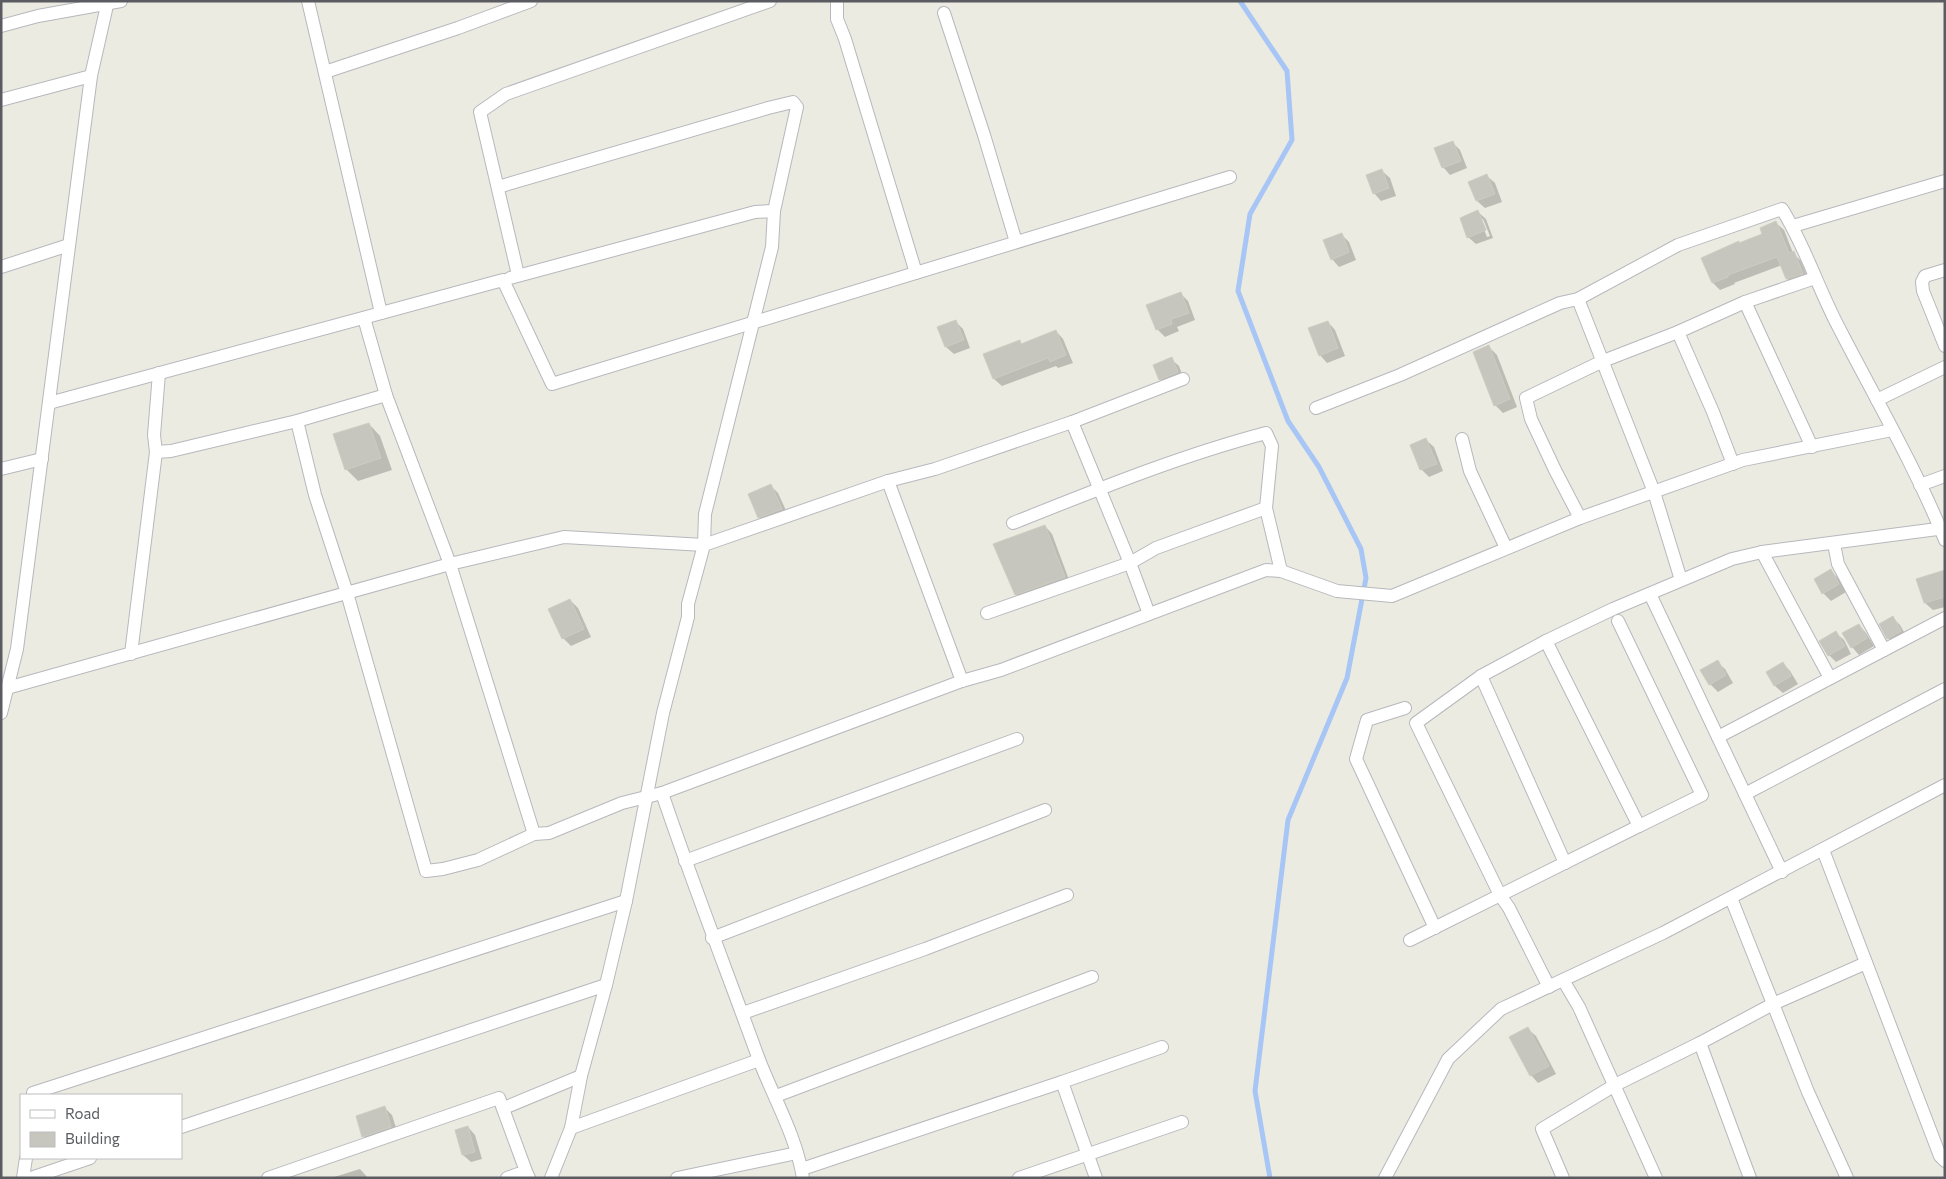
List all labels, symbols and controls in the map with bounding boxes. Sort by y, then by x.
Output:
legend [20,1094,182,1159]
text: Road [65,1104,100,1122]
text: Building [65,1129,120,1147]

